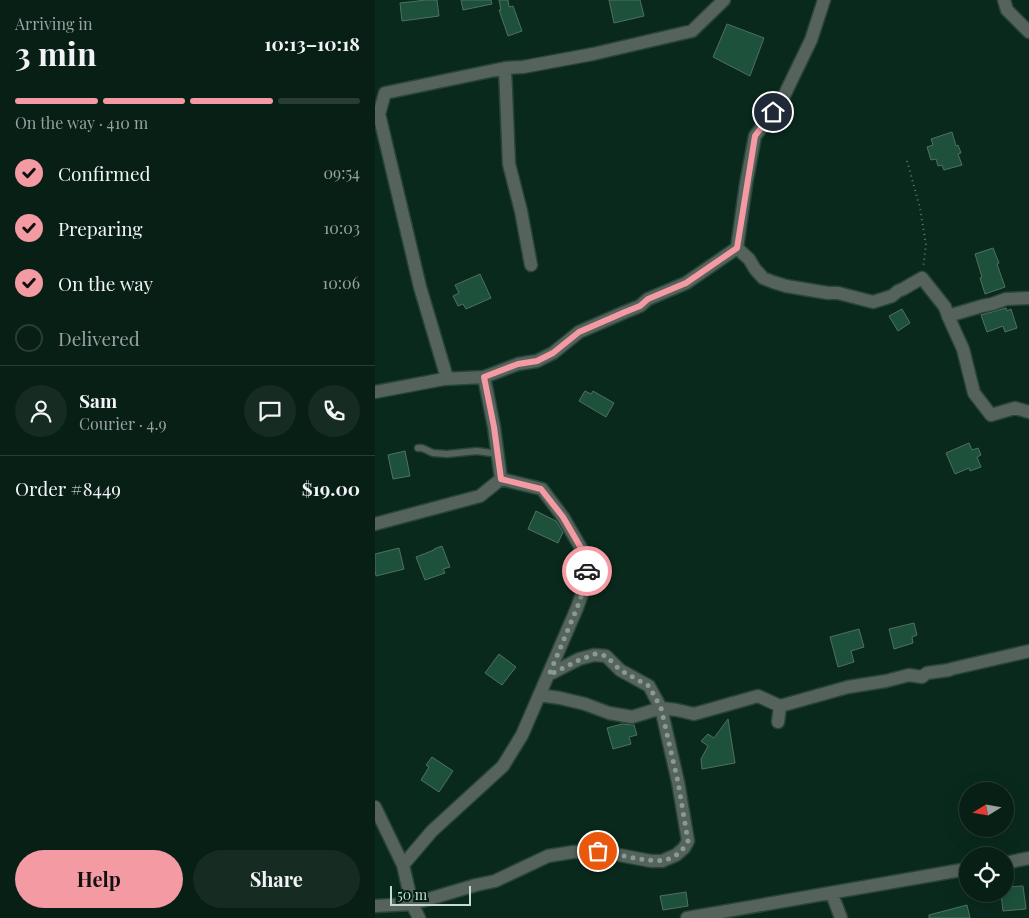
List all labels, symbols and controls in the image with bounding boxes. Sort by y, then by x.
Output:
text: Arriving in [15,13,93,34]
text: 10:13–10:18 [264,30,360,56]
text: 3 min [15,31,97,74]
pin [752,91,794,133]
icon: home [759,98,787,126]
text: On the way · 410 m [15,112,148,133]
icon: check [15,159,43,187]
text: Confirmed [58,160,151,186]
text: 09:54 [323,162,360,183]
icon: check [15,214,43,242]
text: Preparing [58,215,143,241]
text: 10:03 [323,217,360,238]
icon: check [15,269,43,297]
text: On the way [58,270,153,296]
text: 10:06 [322,272,360,293]
text: Delivered [58,325,140,351]
button: person [15,385,67,437]
button: chat [244,385,296,437]
button: phone [308,385,360,437]
text: Sam [79,387,117,413]
text: Courier · 4.9 [79,413,167,434]
text: Order #8449 [15,475,121,501]
text: $19.00 [302,475,360,501]
courier [562,546,612,596]
icon: car [573,557,601,585]
north arrow [959,782,1014,838]
map controls [959,782,1014,902]
pin [577,830,619,872]
icon: bag [584,837,612,865]
button: locate [959,847,1014,902]
button: Help [15,850,183,908]
button: Share [193,850,360,908]
scale bar [390,883,471,906]
text: 50 m [397,885,427,904]

